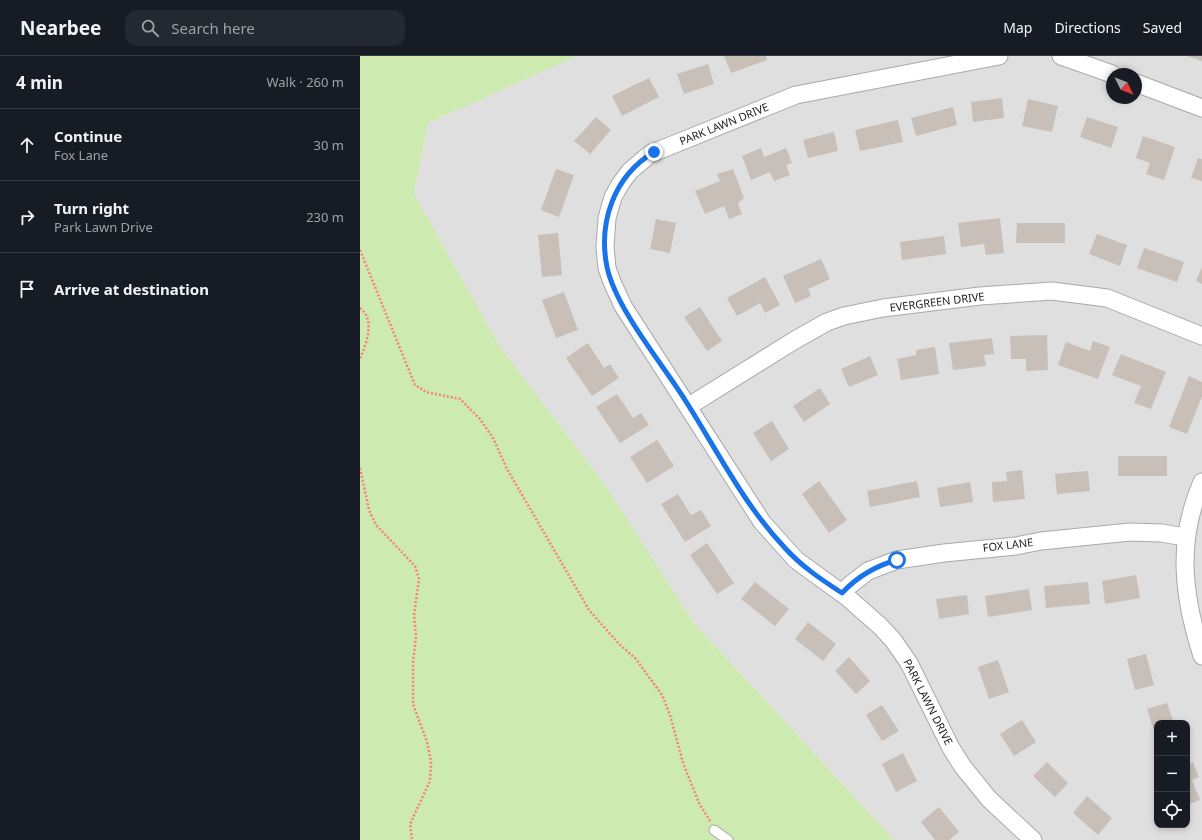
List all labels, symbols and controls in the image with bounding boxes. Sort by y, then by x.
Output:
search box [125,10,405,46]
text: Nearbee [20,15,101,41]
icon: search [139,17,161,39]
text: Search here [171,18,255,38]
text: Map [1003,18,1032,37]
text: Directions [1054,18,1121,37]
text: Saved [1143,18,1182,37]
north arrow [1106,68,1142,104]
text: 4 min [16,71,63,94]
text: Walk · 260 m [266,73,344,91]
street label: PARK LAWN DRIVE [677,99,771,148]
text: Continue [54,126,122,146]
icon: ahead [16,134,38,156]
text: 30 m [314,136,344,154]
route end [645,143,663,161]
text: Fox Lane [54,146,108,164]
text: Turn right [54,198,129,218]
icon: right [16,206,38,228]
text: 230 m [306,208,344,226]
text: Park Lawn Drive [54,218,153,236]
icon: arrive [16,278,38,300]
text: Arrive at destination [54,279,209,299]
street label: EVERGREEN DRIVE [889,288,985,315]
street label: FOX LANE [982,534,1034,555]
route start [888,551,906,569]
street label: PARK LAWN DRIVE [900,656,957,747]
map controls [1154,720,1190,828]
button: + [1154,720,1190,756]
button: − [1154,756,1190,792]
button: locate [1154,792,1190,828]

